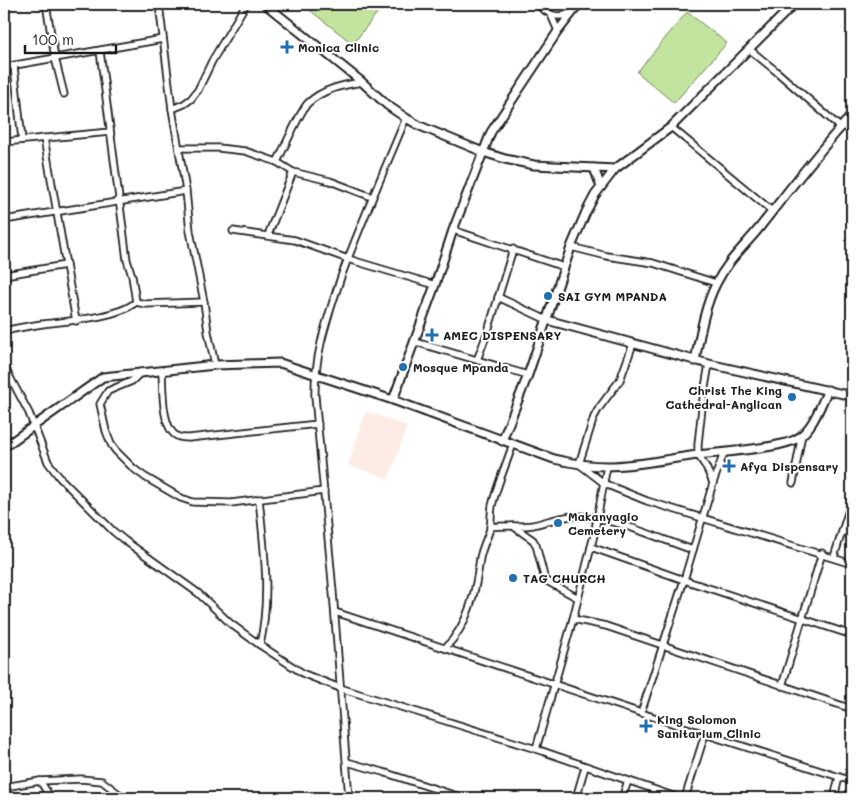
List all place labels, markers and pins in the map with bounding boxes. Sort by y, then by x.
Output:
place label: Monica Clinic [298,39,379,55]
marker: Monica Clinic [280,40,294,54]
place label: SAI GYM MPANDA [558,288,667,304]
marker: SAI GYM MPANDA [542,290,554,302]
place label: AMEC DISPENSARY [443,327,561,343]
marker: AMEC DISPENSARY [425,328,439,342]
place label: Mosque Mpanda [413,359,509,375]
marker: Mosque Mpanda [397,361,409,373]
place label: Christ The King Cathedral-Anglican [666,382,782,412]
marker: Christ The King Cathedral-Anglican [786,391,798,403]
place label: Afya Dispensary [740,458,839,474]
marker: Afya Dispensary [722,459,736,473]
place label: Makanyagio Cemetery [568,508,638,538]
marker: Makanyagio Cemetery [552,517,564,529]
place label: TAG CHURCH [523,570,606,586]
marker: TAG CHURCH [507,572,519,584]
place label: King Solomon Sanitarium Clinic [657,711,761,741]
marker: King Solomon Sanitarium Clinic [639,719,653,733]

